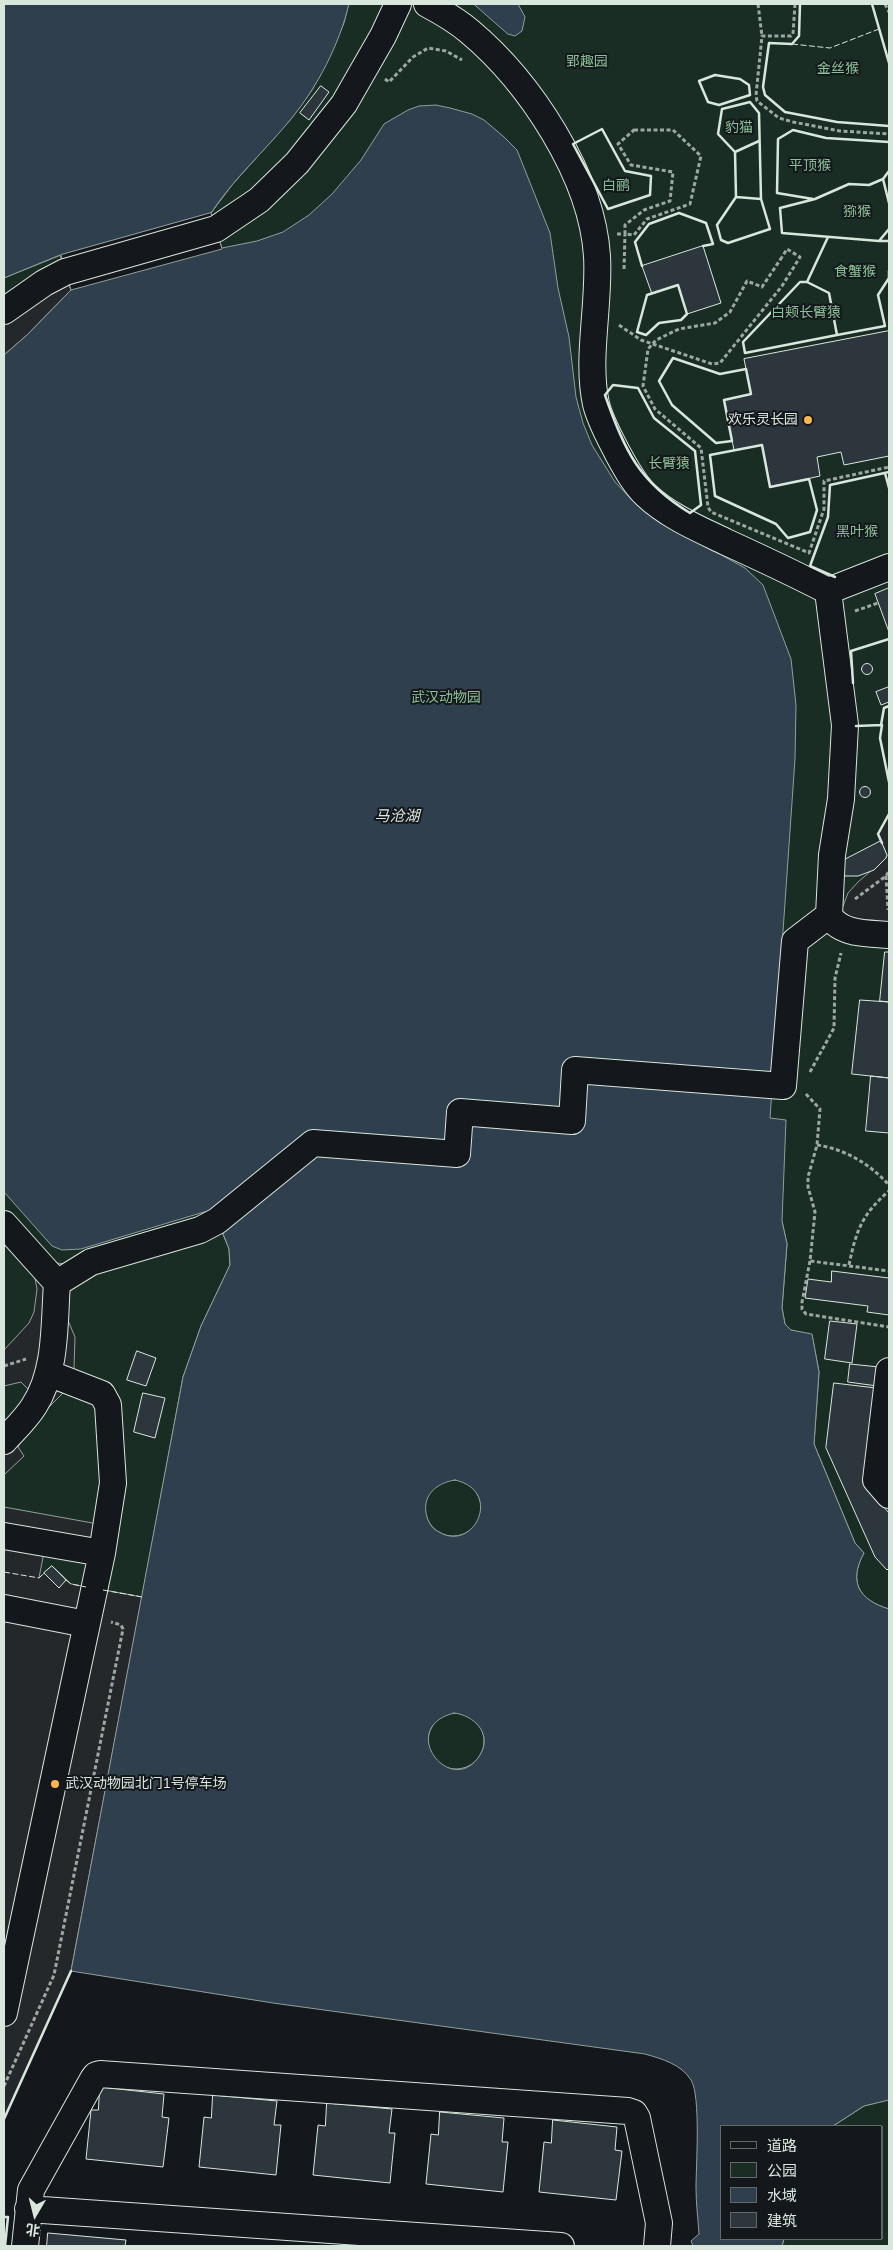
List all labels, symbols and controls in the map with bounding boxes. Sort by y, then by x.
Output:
park label: 郢趣园 [566,54,608,70]
park label: 金丝猴 [817,61,859,77]
park label: 豹猫 [725,120,753,136]
park label: 平顶猴 [789,158,831,174]
park label: 白鹂 [602,178,630,194]
park label: 猕猴 [843,204,871,220]
park label: 食蟹猴 [834,264,876,280]
park label: 白颊长臂猿 [771,305,841,321]
place label: 欢乐灵长园 [728,412,798,428]
marker: 欢乐灵长园 [802,414,814,426]
park label: 长臂猿 [648,456,690,472]
park label: 黑叶猴 [836,524,878,540]
park label: 武汉动物园 [411,690,481,706]
water label: 马沧湖 [375,808,419,826]
place label: 武汉动物园北门1号停车场 [65,1776,227,1792]
marker: 武汉动物园北门1号停车场 [49,1778,61,1790]
legend [720,2125,883,2240]
text: 道路 [767,2137,797,2154]
text: 公园 [767,2162,797,2179]
text: 水域 [767,2187,797,2204]
north arrow [10,2190,60,2240]
text: 建筑 [767,2212,797,2229]
text: 北 [25,2221,41,2239]

